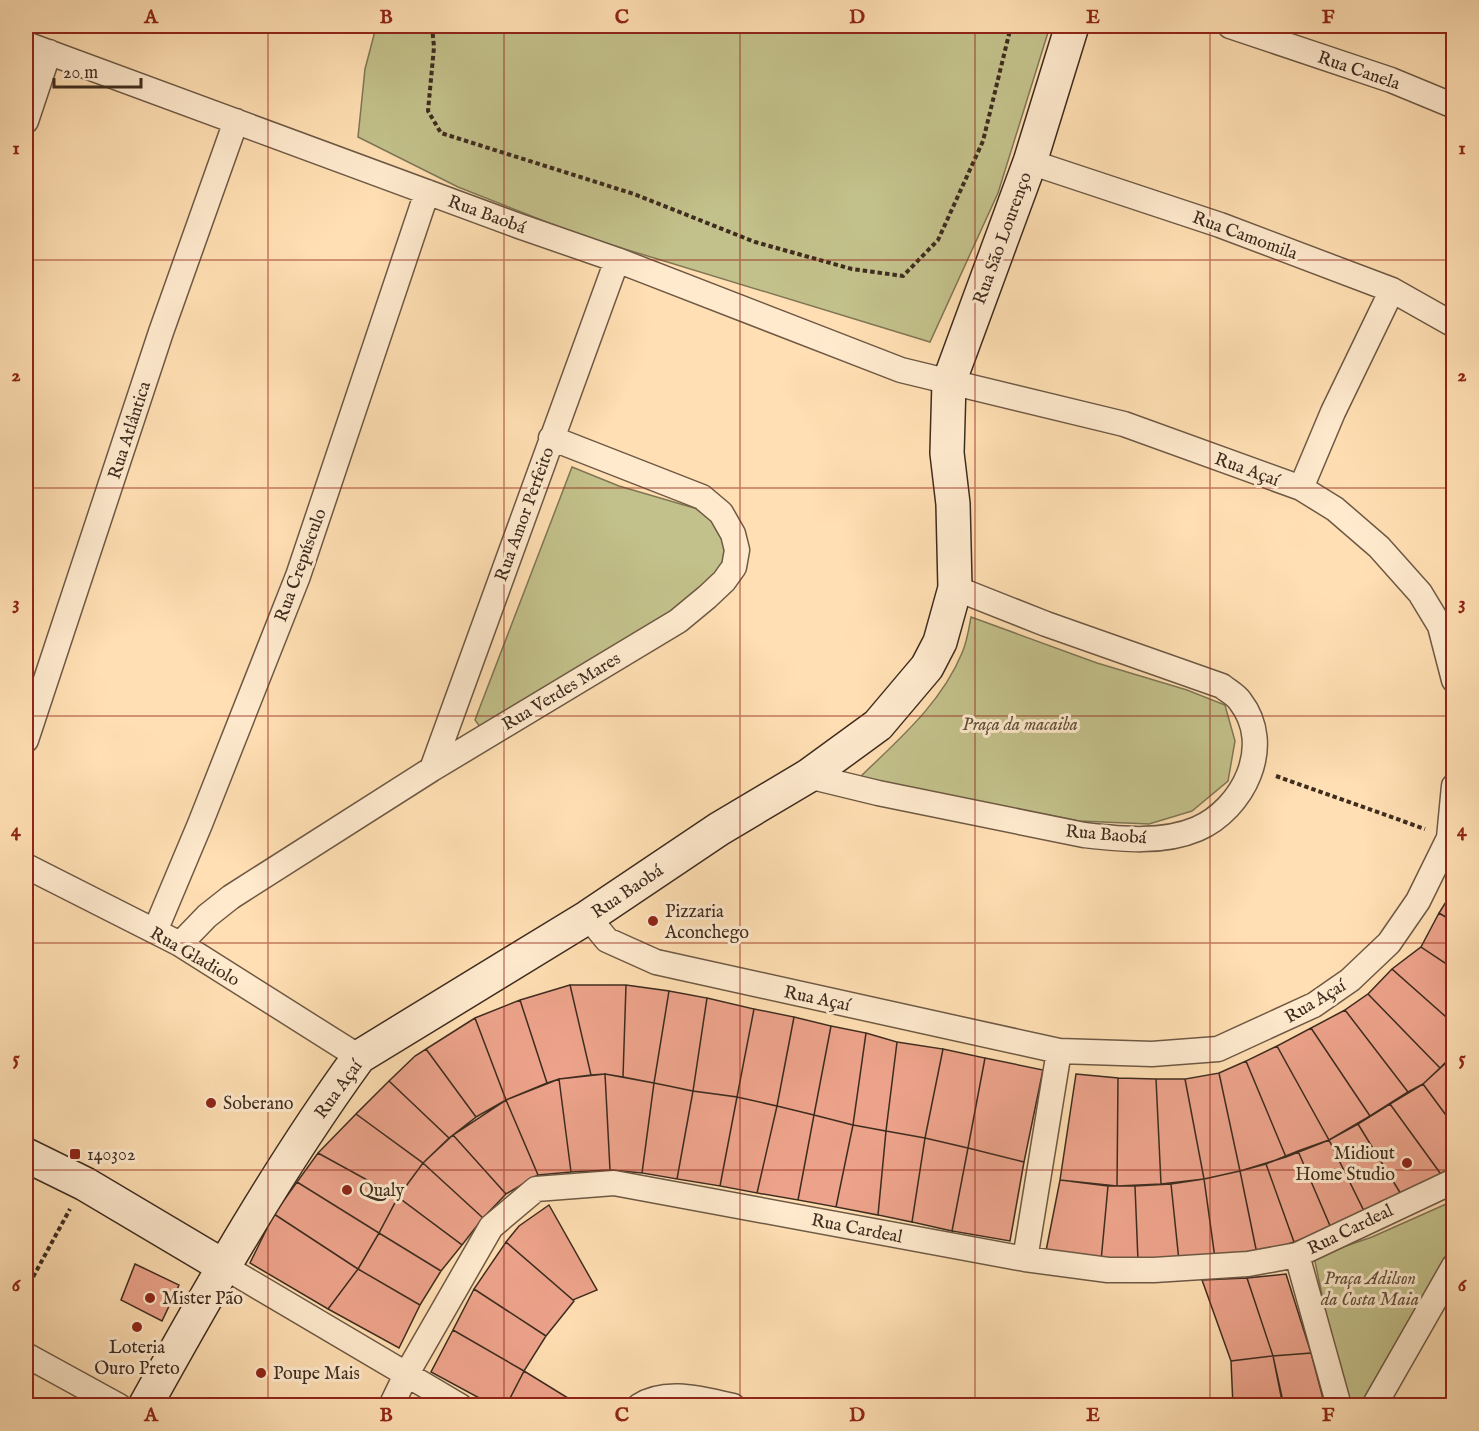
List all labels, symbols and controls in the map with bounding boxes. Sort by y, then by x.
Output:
text: A [143,5,159,30]
text: B [379,5,393,30]
text: C [615,5,629,30]
text: D [849,5,865,30]
text: E [1086,5,1100,30]
text: F [1322,5,1335,30]
street label: Rua Canela [1314,47,1403,96]
scale bar [54,51,141,89]
text: 20 m [63,62,98,85]
text: 1 [12,136,20,161]
text: 1 [1458,136,1466,161]
street label: Rua São Lourenço [969,169,1038,308]
street label: Rua Baobá [444,191,529,240]
street label: Rua Camomila [1189,207,1300,266]
text: 2 [11,363,21,388]
text: 2 [1457,363,1467,388]
street label: Rua Atlântica [104,378,157,482]
street label: Rua Amor Perfeito [490,444,560,585]
street label: Rua Açaí [1211,448,1283,493]
street label: Rua Crepúsculo [270,505,333,625]
text: 3 [12,591,20,616]
text: 3 [1458,591,1466,616]
street label: Rua Verdes Mares [498,648,625,737]
park label: Praça da macaiba [962,714,1078,737]
text: 4 [11,818,22,843]
text: 4 [1457,818,1468,843]
street label: Rua Baobá [1064,820,1148,851]
street label: Rua Baobá [588,860,668,925]
place label: Pizzaria Aconchego [664,901,749,945]
marker: Pizzaria Aconchego [646,914,660,928]
street label: Rua Gladiolo [145,922,244,992]
street label: Rua Açaí [1281,975,1351,1029]
street label: Rua Açaí [781,981,853,1018]
text: 5 [12,1046,20,1071]
text: 5 [1458,1046,1466,1071]
street label: Rua Açaí [310,1055,369,1124]
place label: Soberano [223,1093,294,1116]
marker: Soberano [204,1096,218,1110]
place label: Midiout Home Studio [1295,1143,1395,1187]
place label: 140302 [87,1144,135,1167]
marker: 140302 [68,1147,82,1161]
marker: Midiout Home Studio [1400,1156,1414,1170]
place label: Qualy [359,1180,405,1203]
marker: Qualy [340,1183,354,1197]
street label: Rua Cardeal [1304,1200,1397,1261]
street label: Rua Cardeal [809,1209,904,1250]
park label: Praça Adilson da Costa Maia [1320,1268,1419,1312]
text: 6 [12,1273,22,1298]
text: 6 [1458,1273,1468,1298]
place label: Mister Pão [162,1288,243,1311]
marker: Mister Pão [143,1291,157,1305]
marker: Loteria Ouro Preto [130,1320,144,1334]
place label: Loteria Ouro Preto [94,1337,180,1381]
place label: Poupe Mais [273,1363,360,1386]
marker: Poupe Mais [254,1366,268,1380]
text: A [143,1403,159,1428]
text: B [379,1403,393,1428]
text: C [615,1403,629,1428]
text: D [849,1403,865,1428]
text: E [1086,1403,1100,1428]
text: F [1322,1403,1335,1428]

